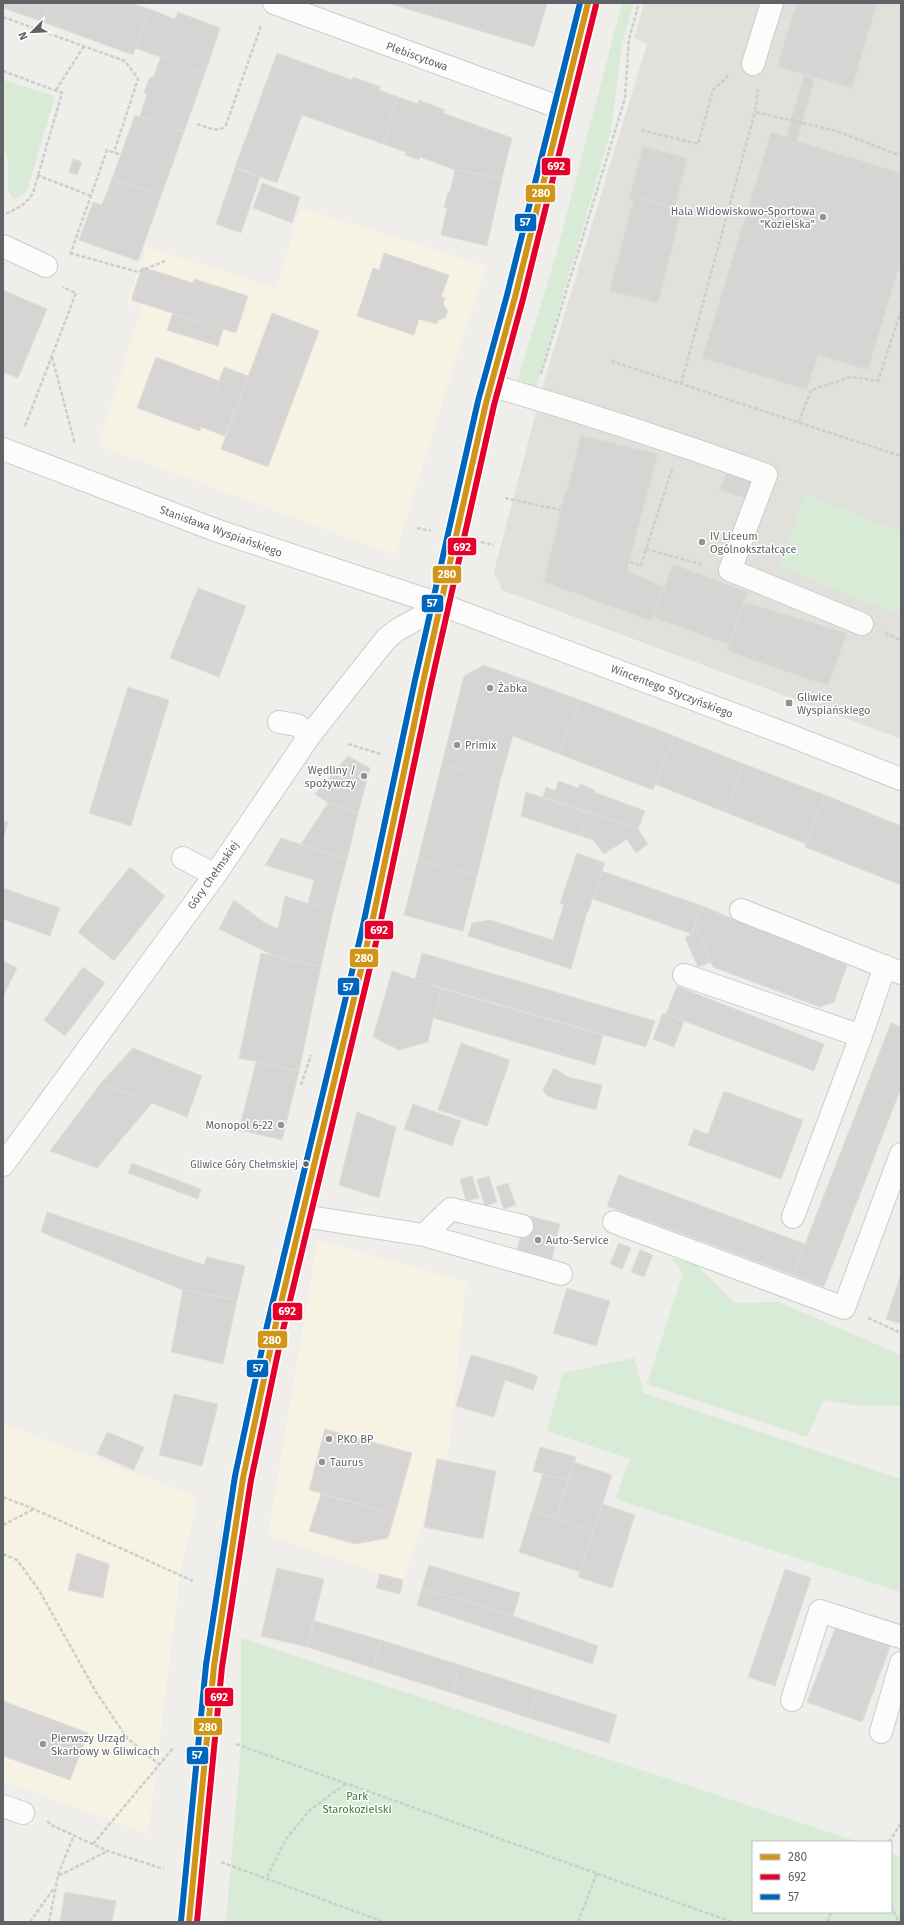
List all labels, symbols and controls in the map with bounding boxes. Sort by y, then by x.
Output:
north arrow [12,12,52,52]
text: N [16,30,31,42]
street label: Plebiscytowa [384,39,450,74]
line badge: 692 [541,157,571,176]
text: 692 [547,160,565,173]
line badge: 280 [525,184,556,203]
text: 280 [532,187,551,200]
place label: Hala Widowiskowo-Sportowa "Kozielska" [671,205,815,231]
marker: Hala Widowiskowo-Sportowa "Kozielska" [818,212,828,222]
line badge: 57 [514,213,537,232]
text: 57 [520,216,530,229]
street label: Stanisława Wyspiańskiego [158,503,284,560]
place label: IV Liceum Ogólnokształcące [710,530,796,556]
line badge: 692 [447,537,477,556]
marker: IV Liceum Ogólnokształcące [697,537,707,547]
text: 692 [453,541,471,554]
line badge: 280 [432,565,462,584]
text: 280 [438,568,457,581]
line badge: 57 [421,594,444,613]
text: 57 [427,597,437,610]
street label: Wincentego Styczyńskiego [609,662,735,721]
place label: Żabka [498,681,528,695]
marker: Żabka [485,683,495,693]
place label: Gliwice Wyspiańskiego [797,691,870,717]
marker: Gliwice Wyspiańskiego [784,698,794,708]
place label: Primix [465,739,497,752]
marker: Primix [452,740,462,750]
place label: Wędliny / spożywczy [304,764,357,790]
marker: Wędliny / spożywczy [359,771,369,781]
street label: Góry Chełmskiej [185,839,242,912]
line badge: 692 [364,920,394,940]
text: 692 [370,924,388,937]
line badge: 280 [349,948,379,968]
text: 280 [355,952,374,965]
line badge: 57 [337,977,360,996]
text: 57 [343,981,353,994]
place label: Monopol 6-22 [206,1119,273,1132]
marker: Monopol 6-22 [276,1120,286,1130]
place label: Gliwice Góry Chełmskiej [190,1159,298,1171]
marker: Gliwice Góry Chełmskiej [301,1159,311,1169]
place label: Auto-Service [546,1234,609,1247]
marker: Auto-Service [533,1235,543,1245]
line badge: 692 [272,1302,303,1321]
text: 692 [278,1305,296,1318]
line badge: 280 [257,1330,288,1349]
text: 280 [263,1334,282,1347]
line badge: 57 [246,1359,269,1378]
text: 57 [253,1362,263,1375]
place label: PKO BP [337,1433,374,1446]
marker: PKO BP [324,1434,334,1444]
place label: Taurus [330,1456,363,1469]
marker: Taurus [317,1457,327,1467]
line badge: 692 [204,1687,234,1707]
text: 692 [210,1691,228,1704]
line badge: 280 [193,1717,223,1736]
text: 280 [199,1721,218,1734]
place label: Pierwszy Urząd Skarbowy w Gliwicach [51,1732,160,1758]
marker: Pierwszy Urząd Skarbowy w Gliwicach [38,1739,48,1749]
line badge: 57 [186,1746,209,1765]
text: 57 [192,1749,202,1762]
park label: Park Starokozielski [322,1790,392,1816]
legend [752,1841,892,1913]
text: 280 [788,1850,808,1864]
text: 692 [788,1870,806,1884]
text: 57 [788,1890,799,1904]

